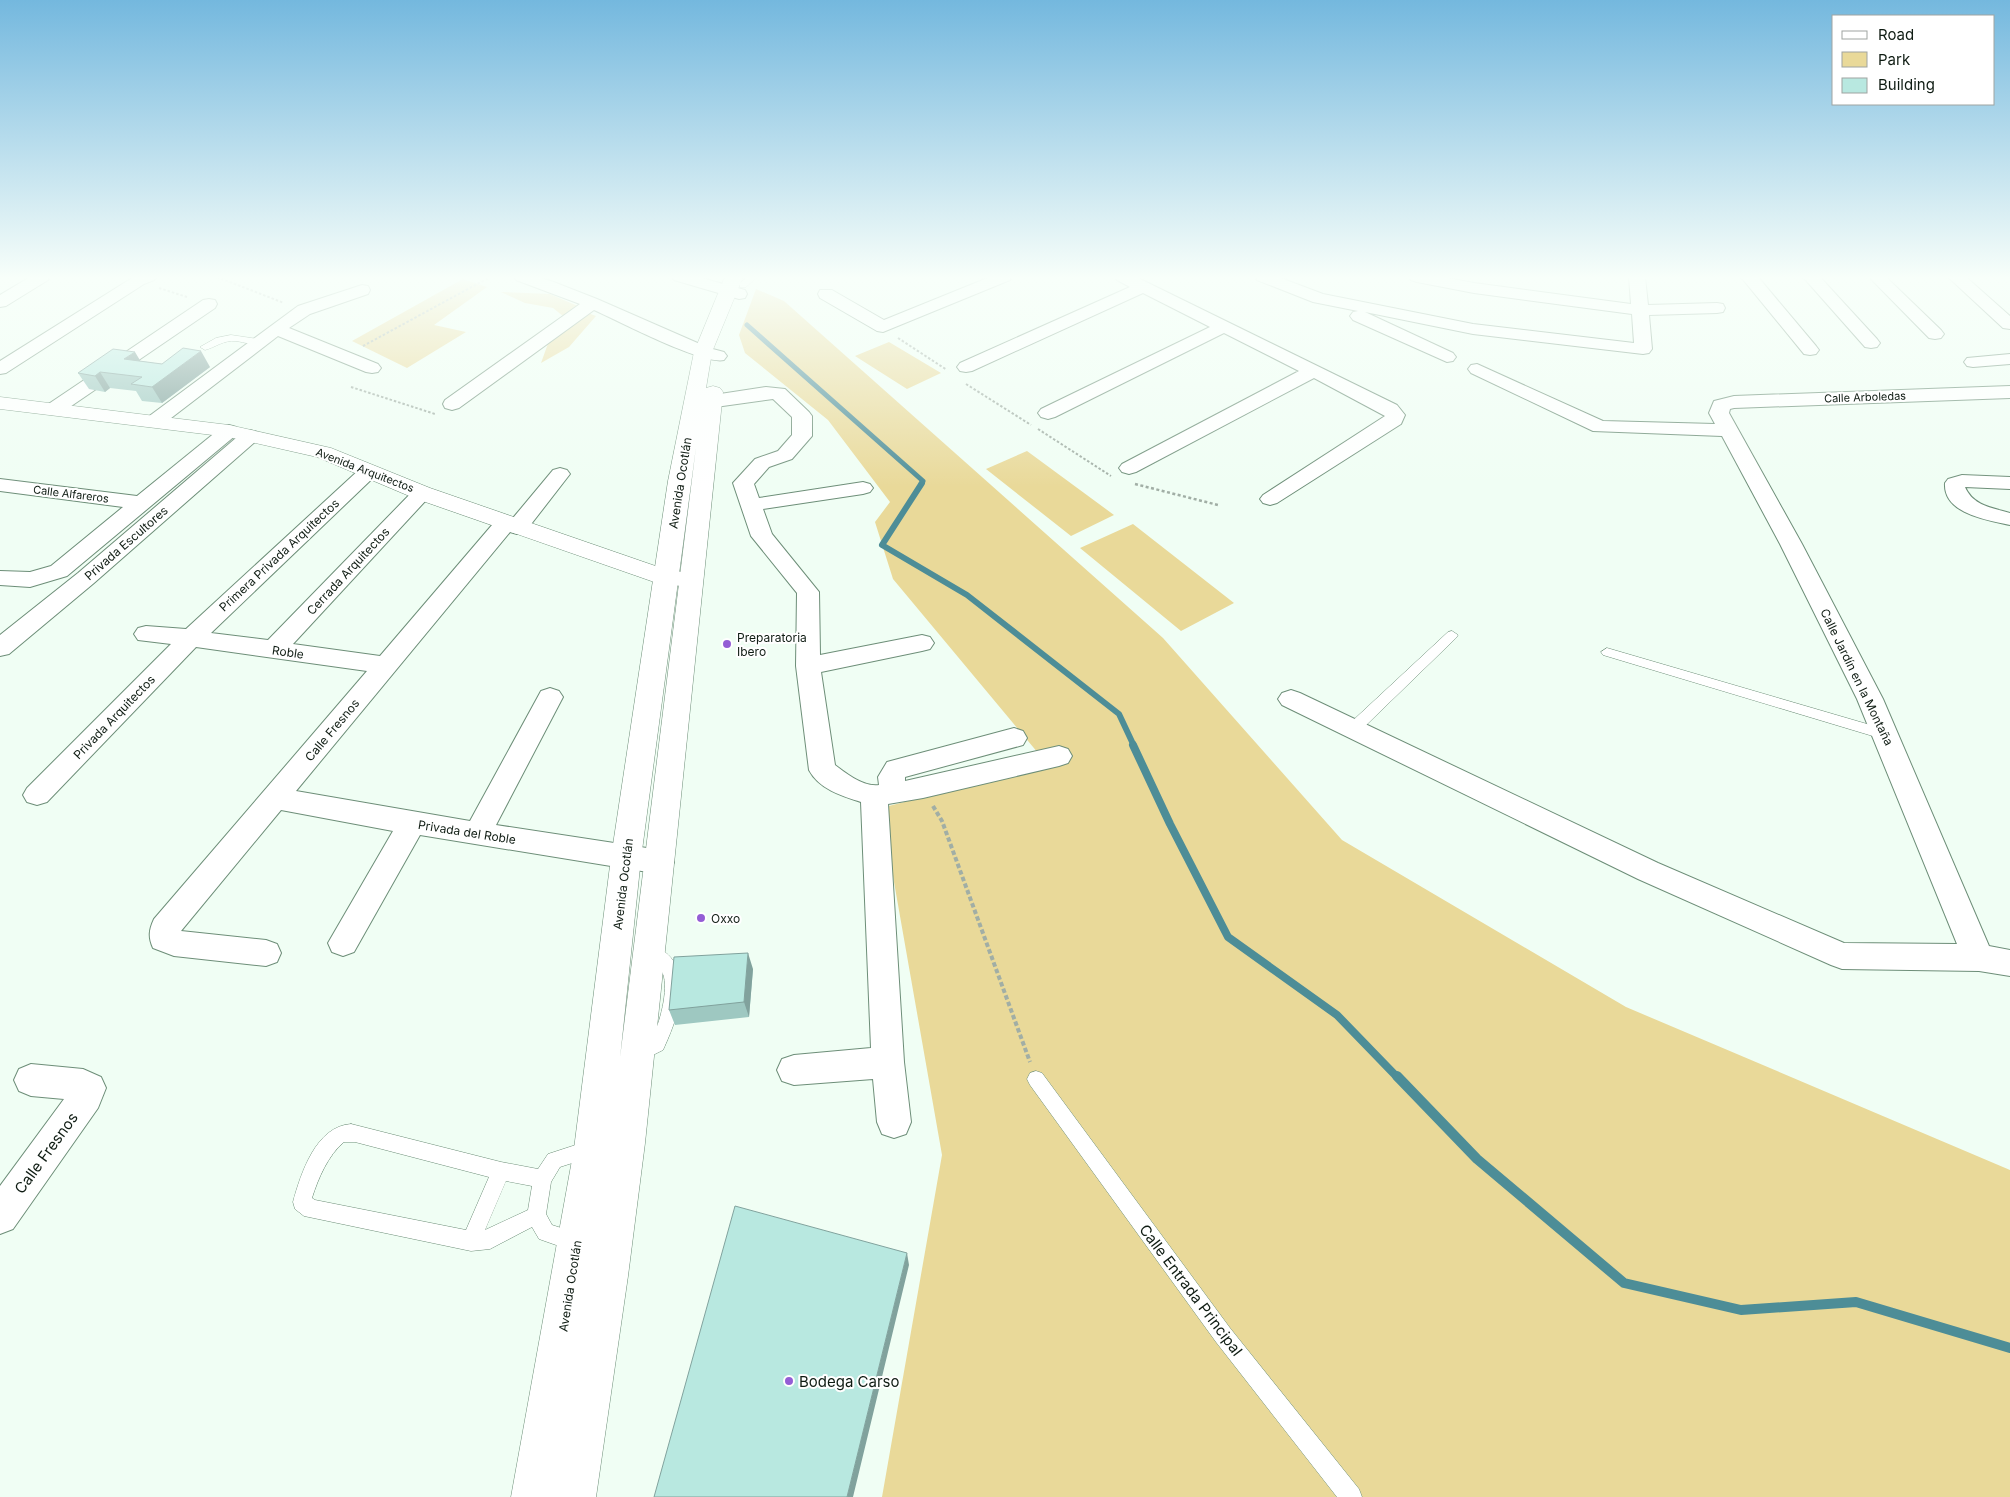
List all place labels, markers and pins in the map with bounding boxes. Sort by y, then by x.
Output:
place label: Preparatoria Ibero [737,630,807,659]
marker: Preparatoria Ibero [721,638,733,650]
place label: Oxxo [711,911,740,926]
marker: Oxxo [695,912,707,924]
place label: Bodega Carso [799,1372,900,1391]
marker: Bodega Carso [783,1375,795,1387]

